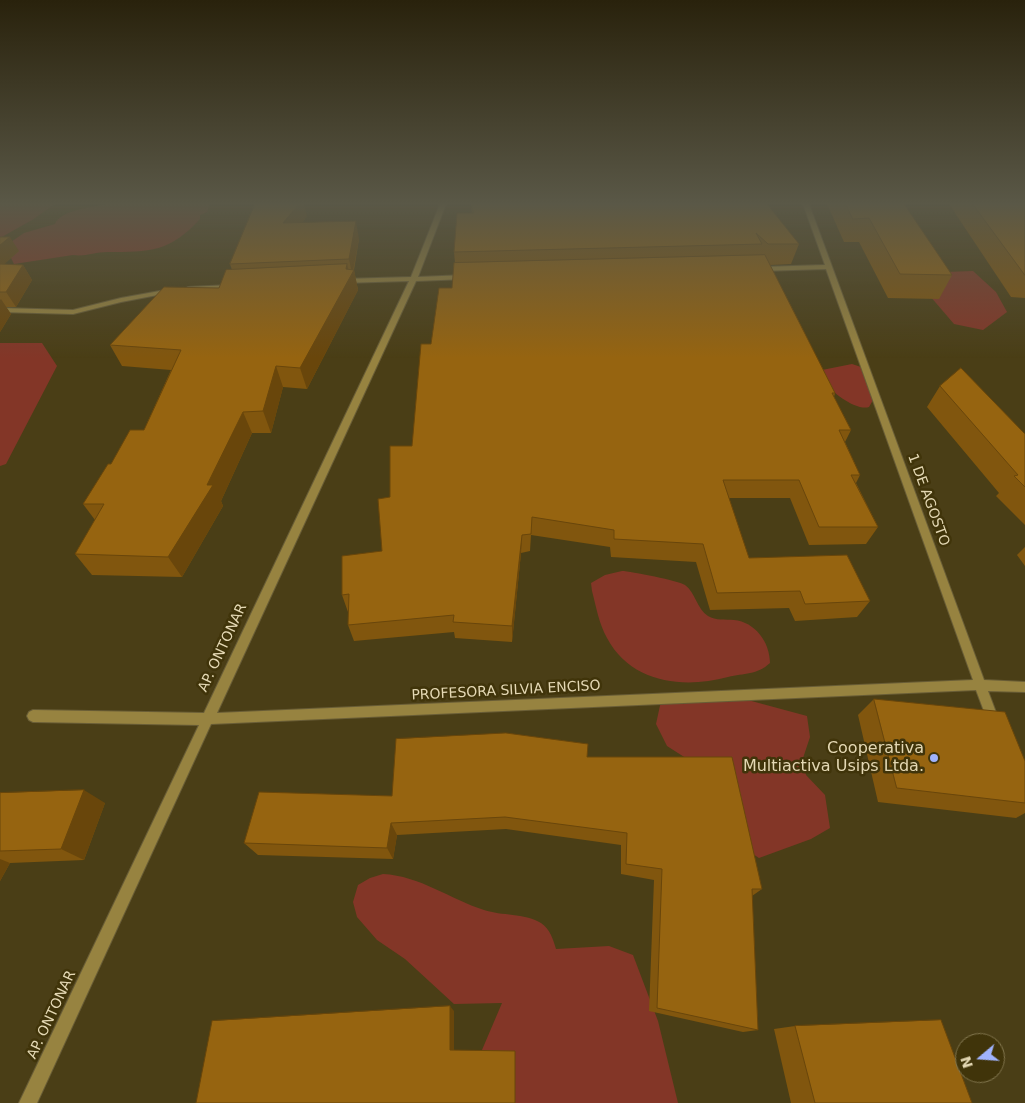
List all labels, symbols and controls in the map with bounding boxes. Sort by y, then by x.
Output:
street label: 1 DE AGOSTO [904,452,952,548]
street label: AP. ONTONAR [195,601,251,695]
street label: PROFESORA SILVIA ENCISO [411,678,601,704]
place label: Cooperativa Multiactiva Usips Ltda. [743,739,924,777]
marker: Cooperativa Multiactiva Usips Ltda. [928,752,940,764]
street label: AP. ONTONAR [24,968,80,1062]
north arrow [955,1033,1005,1083]
text: N [957,1054,976,1070]

